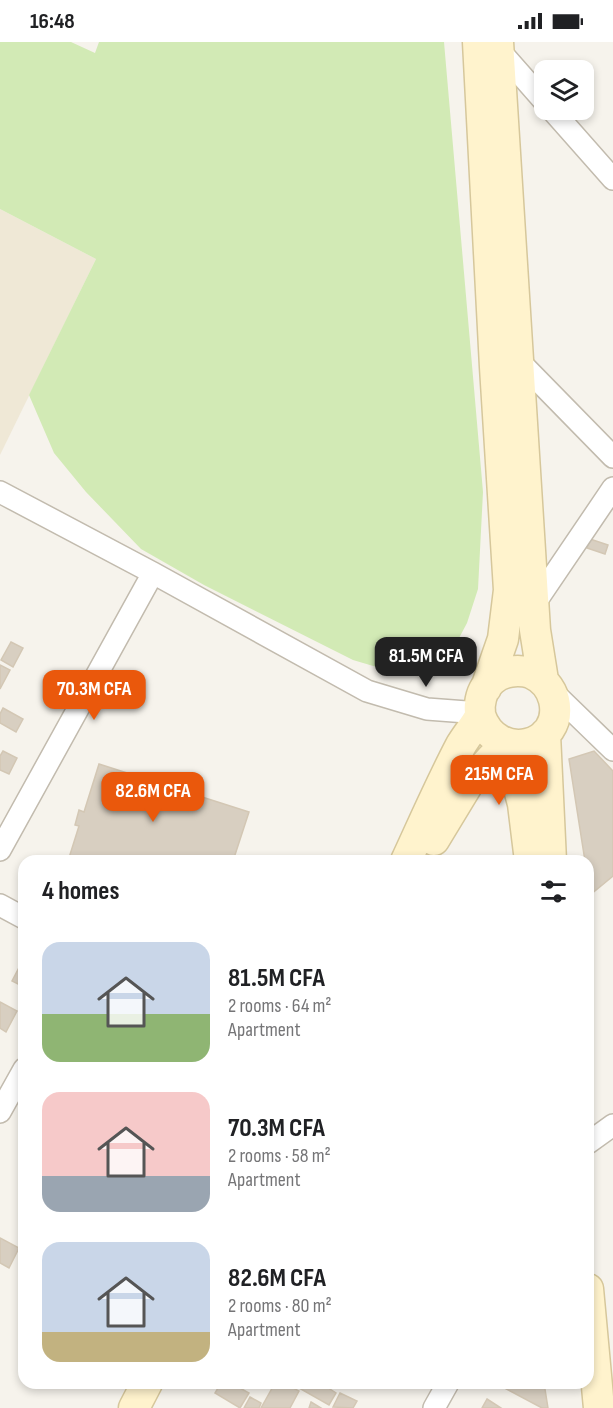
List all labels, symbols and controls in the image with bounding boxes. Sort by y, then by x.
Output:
text: 16:48 [30,8,75,35]
map controls [534,60,594,120]
button: layers [534,60,594,120]
pin: 81.5M CFA [357,637,495,688]
text: 81.5M CFA [389,644,463,668]
pin: 70.3M CFA [25,670,163,721]
text: 70.3M CFA [57,677,131,701]
pin: 215M CFA [437,755,561,806]
text: 215M CFA [465,762,533,786]
pin: 82.6M CFA [84,772,222,823]
text: 82.6M CFA [115,779,191,803]
icon: filters [537,875,570,908]
text: 4 homes [42,876,119,907]
text: 81.5M CFA [228,963,325,994]
icon: home [90,966,162,1038]
text: 2 rooms · 64 m² [228,994,332,1018]
text: Apartment [228,1018,301,1042]
text: 70.3M CFA [228,1113,325,1144]
icon: home [90,1116,162,1188]
text: 2 rooms · 58 m² [228,1144,331,1168]
text: Apartment [228,1168,301,1192]
text: 82.6M CFA [228,1263,326,1294]
icon: home [90,1266,162,1338]
text: 2 rooms · 80 m² [228,1294,332,1318]
text: Apartment [228,1318,301,1342]

